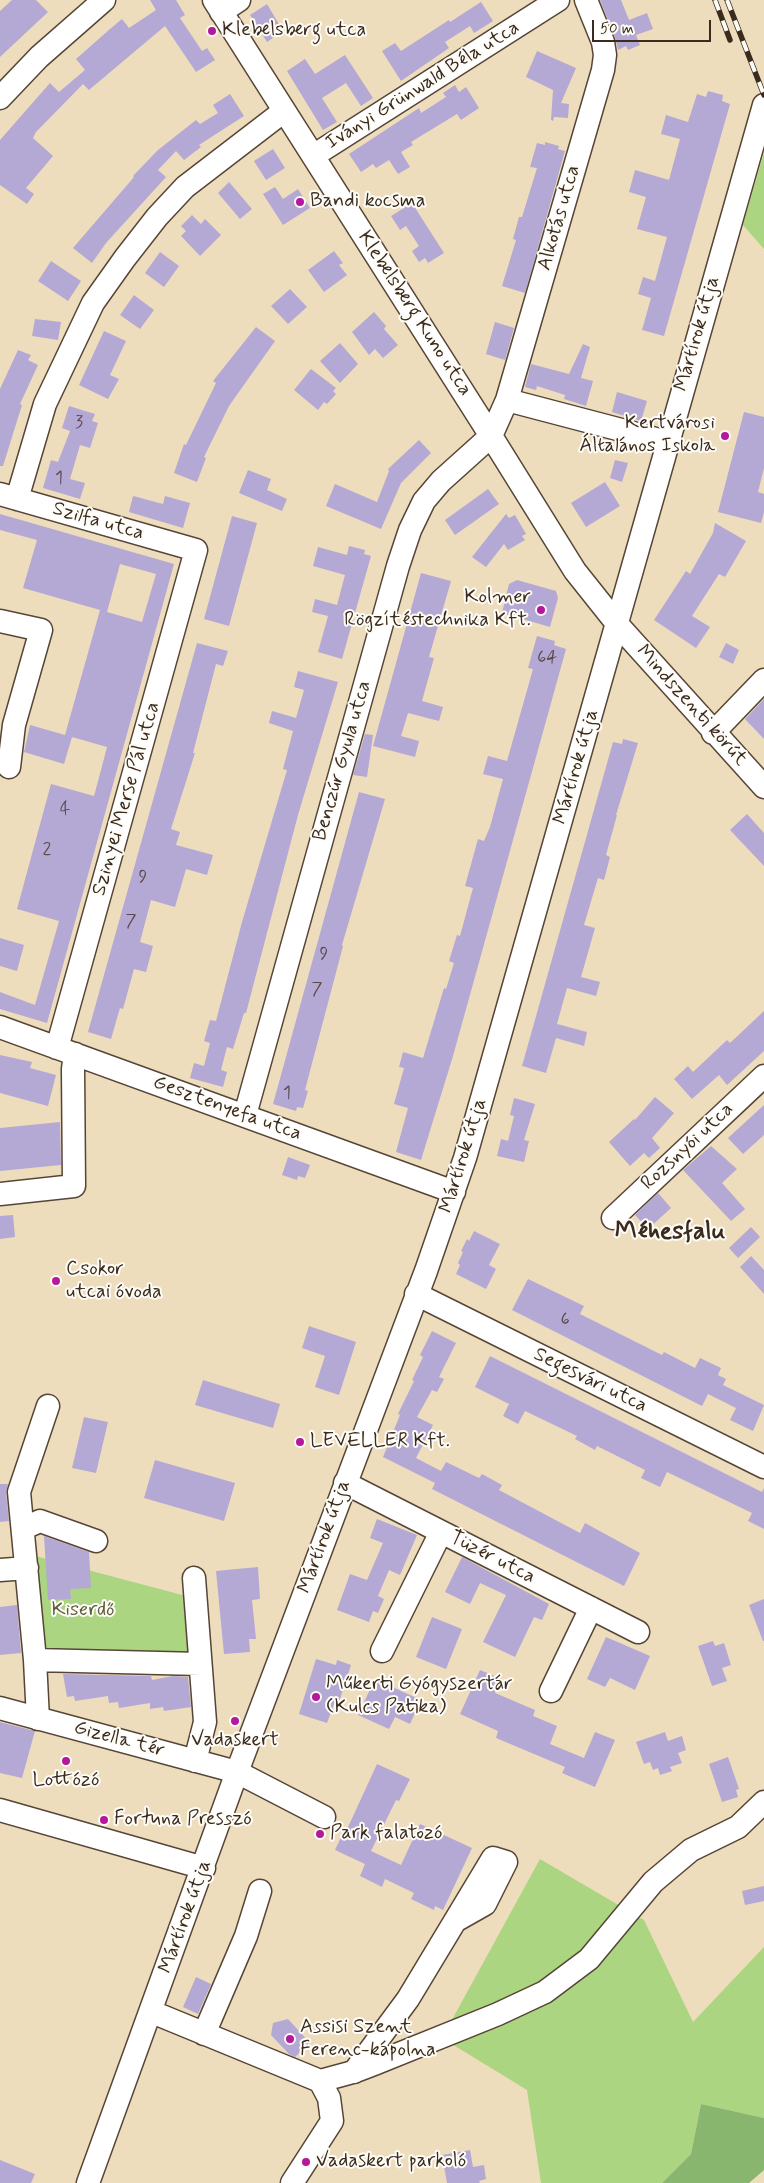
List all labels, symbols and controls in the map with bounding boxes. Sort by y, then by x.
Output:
scale bar [594,10,713,42]
street label: Iványi Grünwald Béla utca [322,16,524,156]
place label: Klebelsberg utca [222,19,366,43]
text: 50 m [600,19,634,39]
marker: Klebelsberg utca [206,25,218,37]
street label: Alkotás utca [534,163,586,273]
place label: Bandi kocsma [310,190,426,214]
marker: Bandi kocsma [294,196,306,208]
street label: Klebelsberg Kuno utca [352,227,476,401]
street label: Mártírok útja [670,274,726,394]
house number: 3 [75,412,83,434]
place label: Kertvárosi Általános Iskola [579,412,715,459]
marker: Kertvárosi Általános Iskola [719,430,731,442]
house number: 1 [55,468,63,490]
street label: Szilfa utca [50,498,146,546]
place label: Kolmer Rögzítéstechnika Kft. [344,586,531,633]
marker: Kolmer Rögzítéstechnika Kft. [535,604,547,616]
street label: Mindszenti körút [630,640,752,772]
house number: 64 [537,647,557,669]
street label: Benczúr Gyula utca [309,678,377,844]
street label: Szinyei Merse Pál utca [88,699,166,899]
street label: Mártírok útja [549,707,605,827]
house number: 4 [60,799,70,821]
house number: 2 [43,839,51,861]
house number: 9 [139,867,147,889]
house number: 7 [126,911,136,933]
house number: 9 [320,944,328,966]
house number: 7 [312,979,322,1001]
street label: Gesztenyefa utca [149,1071,305,1147]
house number: 1 [283,1083,291,1105]
street label: Mártírok útja [435,1096,493,1216]
street label: Rozsnyói utca [637,1098,739,1196]
district label: Méhesfalu [615,1218,725,1248]
place label: Csokor utcai óvoda [66,1258,162,1305]
marker: Csokor utcai óvoda [50,1275,62,1287]
house number: 6 [560,1309,570,1331]
street label: Segesvári utca [529,1343,651,1419]
place label: LEVELLER Kft. [310,1430,450,1454]
marker: LEVELLER Kft. [294,1436,306,1448]
street label: Mártírok útja [293,1477,357,1597]
street label: Tüzér utca [445,1526,539,1590]
park label: Kiserdő [51,1599,115,1623]
place label: Műkerti Gyógyszertár (Kulcs Patika) [326,1673,513,1720]
marker: Műkerti Gyógyszertár (Kulcs Patika) [310,1691,322,1703]
marker: Vadaskert [229,1715,241,1727]
street label: Gizella tér [71,1716,167,1764]
place label: Vadaskert [191,1729,279,1753]
marker: Lottózó [60,1755,72,1767]
place label: Lottózó [33,1769,99,1793]
place label: Fortuna Presszó [114,1808,252,1832]
marker: Fortuna Presszó [98,1814,110,1826]
place label: Park falatozó [330,1822,442,1846]
marker: Park falatozó [314,1828,326,1840]
street label: Mártírok útja [154,1857,218,1977]
place label: Assisi Szent Ferenc-kápolna [300,2016,436,2063]
marker: Assisi Szent Ferenc-kápolna [284,2033,296,2045]
place label: Vadaskert parkoló [316,2150,466,2174]
marker: Vadaskert parkoló [300,2156,312,2168]

